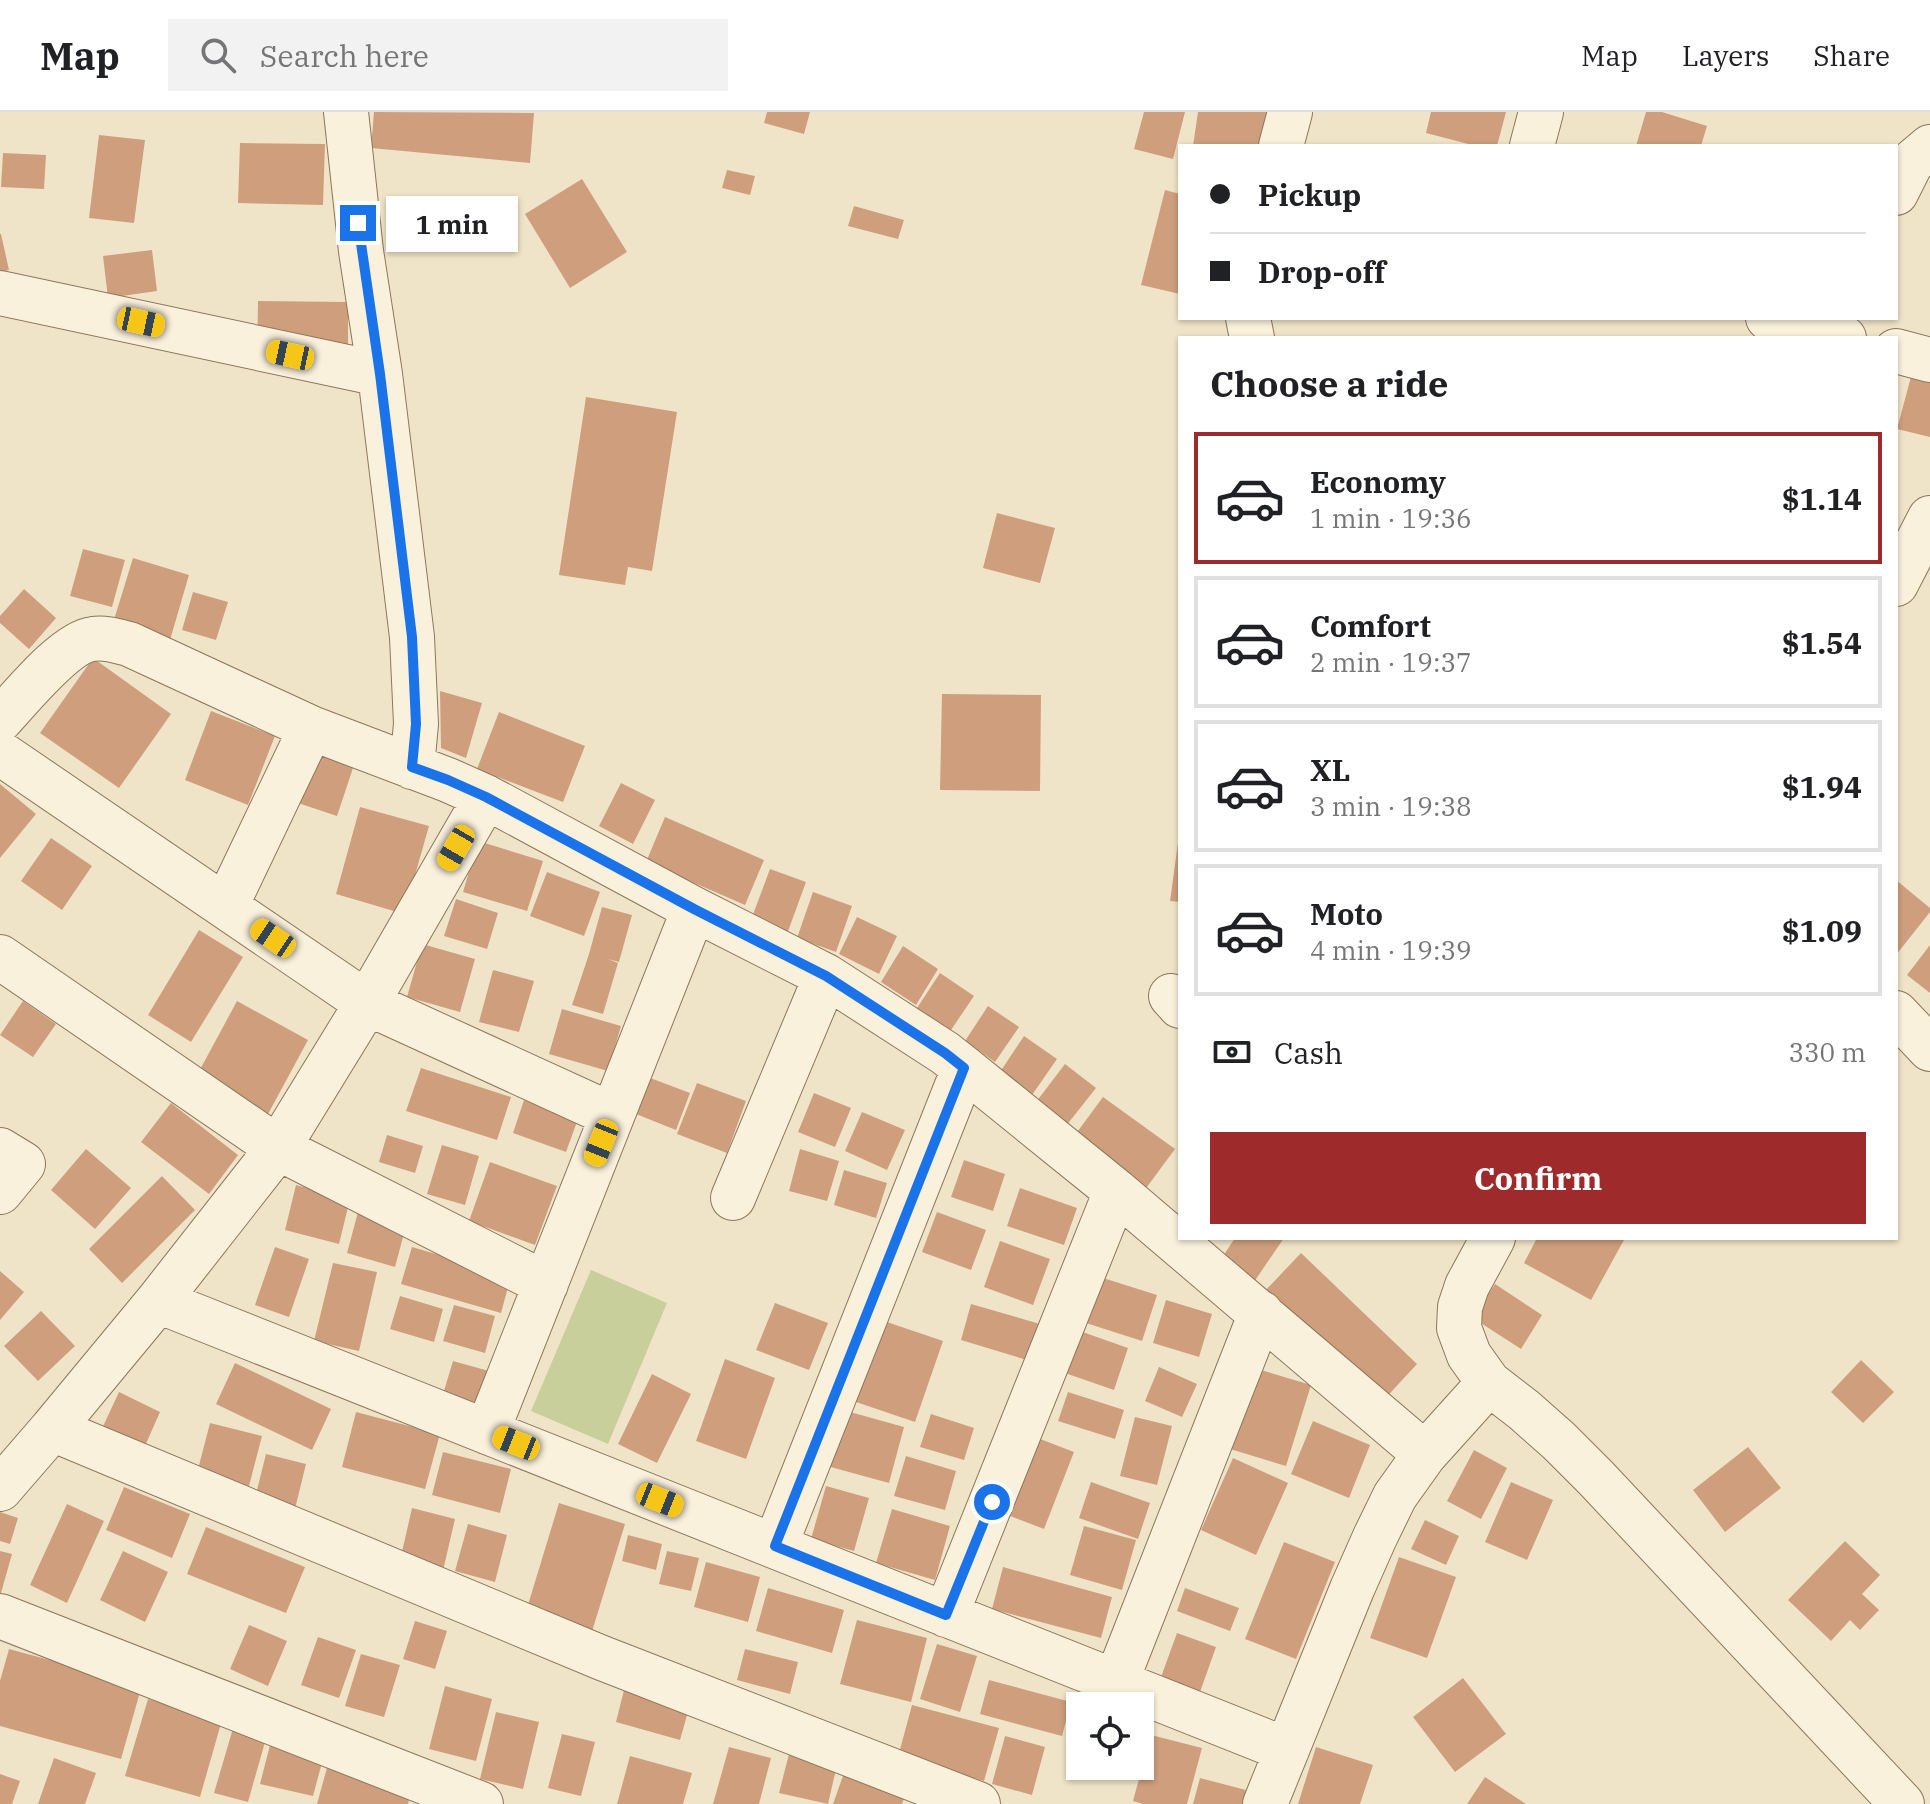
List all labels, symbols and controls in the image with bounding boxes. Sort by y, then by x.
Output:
search box [168,19,728,91]
text: Map [40,31,120,80]
icon: search [196,33,240,77]
text: Search here [260,36,429,75]
text: Map [1581,37,1638,74]
text: Layers [1682,37,1769,74]
text: Share [1813,37,1890,74]
text: Pickup [1258,175,1361,214]
callout: 1 min [386,195,518,251]
route end [340,205,376,241]
text: 1 min [416,207,488,241]
text: Drop-off [1258,252,1386,291]
car [115,305,167,339]
car [264,338,316,372]
text: Choose a ride [1210,360,1449,407]
icon: car [1214,462,1286,534]
text: Economy [1310,462,1446,501]
text: $1.14 [1782,479,1862,518]
text: 1 min · 19:36 [1310,501,1472,535]
icon: car [1214,606,1286,678]
text: Comfort [1310,606,1431,645]
text: $1.54 [1782,623,1862,662]
text: 2 min · 19:37 [1310,645,1472,679]
icon: car [1214,750,1286,822]
text: XL [1310,750,1350,789]
text: $1.94 [1782,767,1862,806]
text: 3 min · 19:38 [1310,789,1472,823]
car [434,821,478,875]
icon: car [1214,894,1286,966]
text: Moto [1310,894,1383,933]
text: $1.09 [1782,911,1862,950]
car [246,915,300,961]
text: 4 min · 19:39 [1310,933,1472,967]
icon: cash [1210,1030,1254,1074]
text: Cash [1274,1033,1343,1072]
text: 330 m [1788,1035,1866,1069]
car [581,1116,621,1170]
button: Confirm [1210,1132,1866,1224]
car [489,1423,543,1463]
car [633,1480,687,1520]
route start [974,1484,1010,1520]
map controls [1066,1692,1154,1780]
button: locate [1066,1692,1154,1780]

